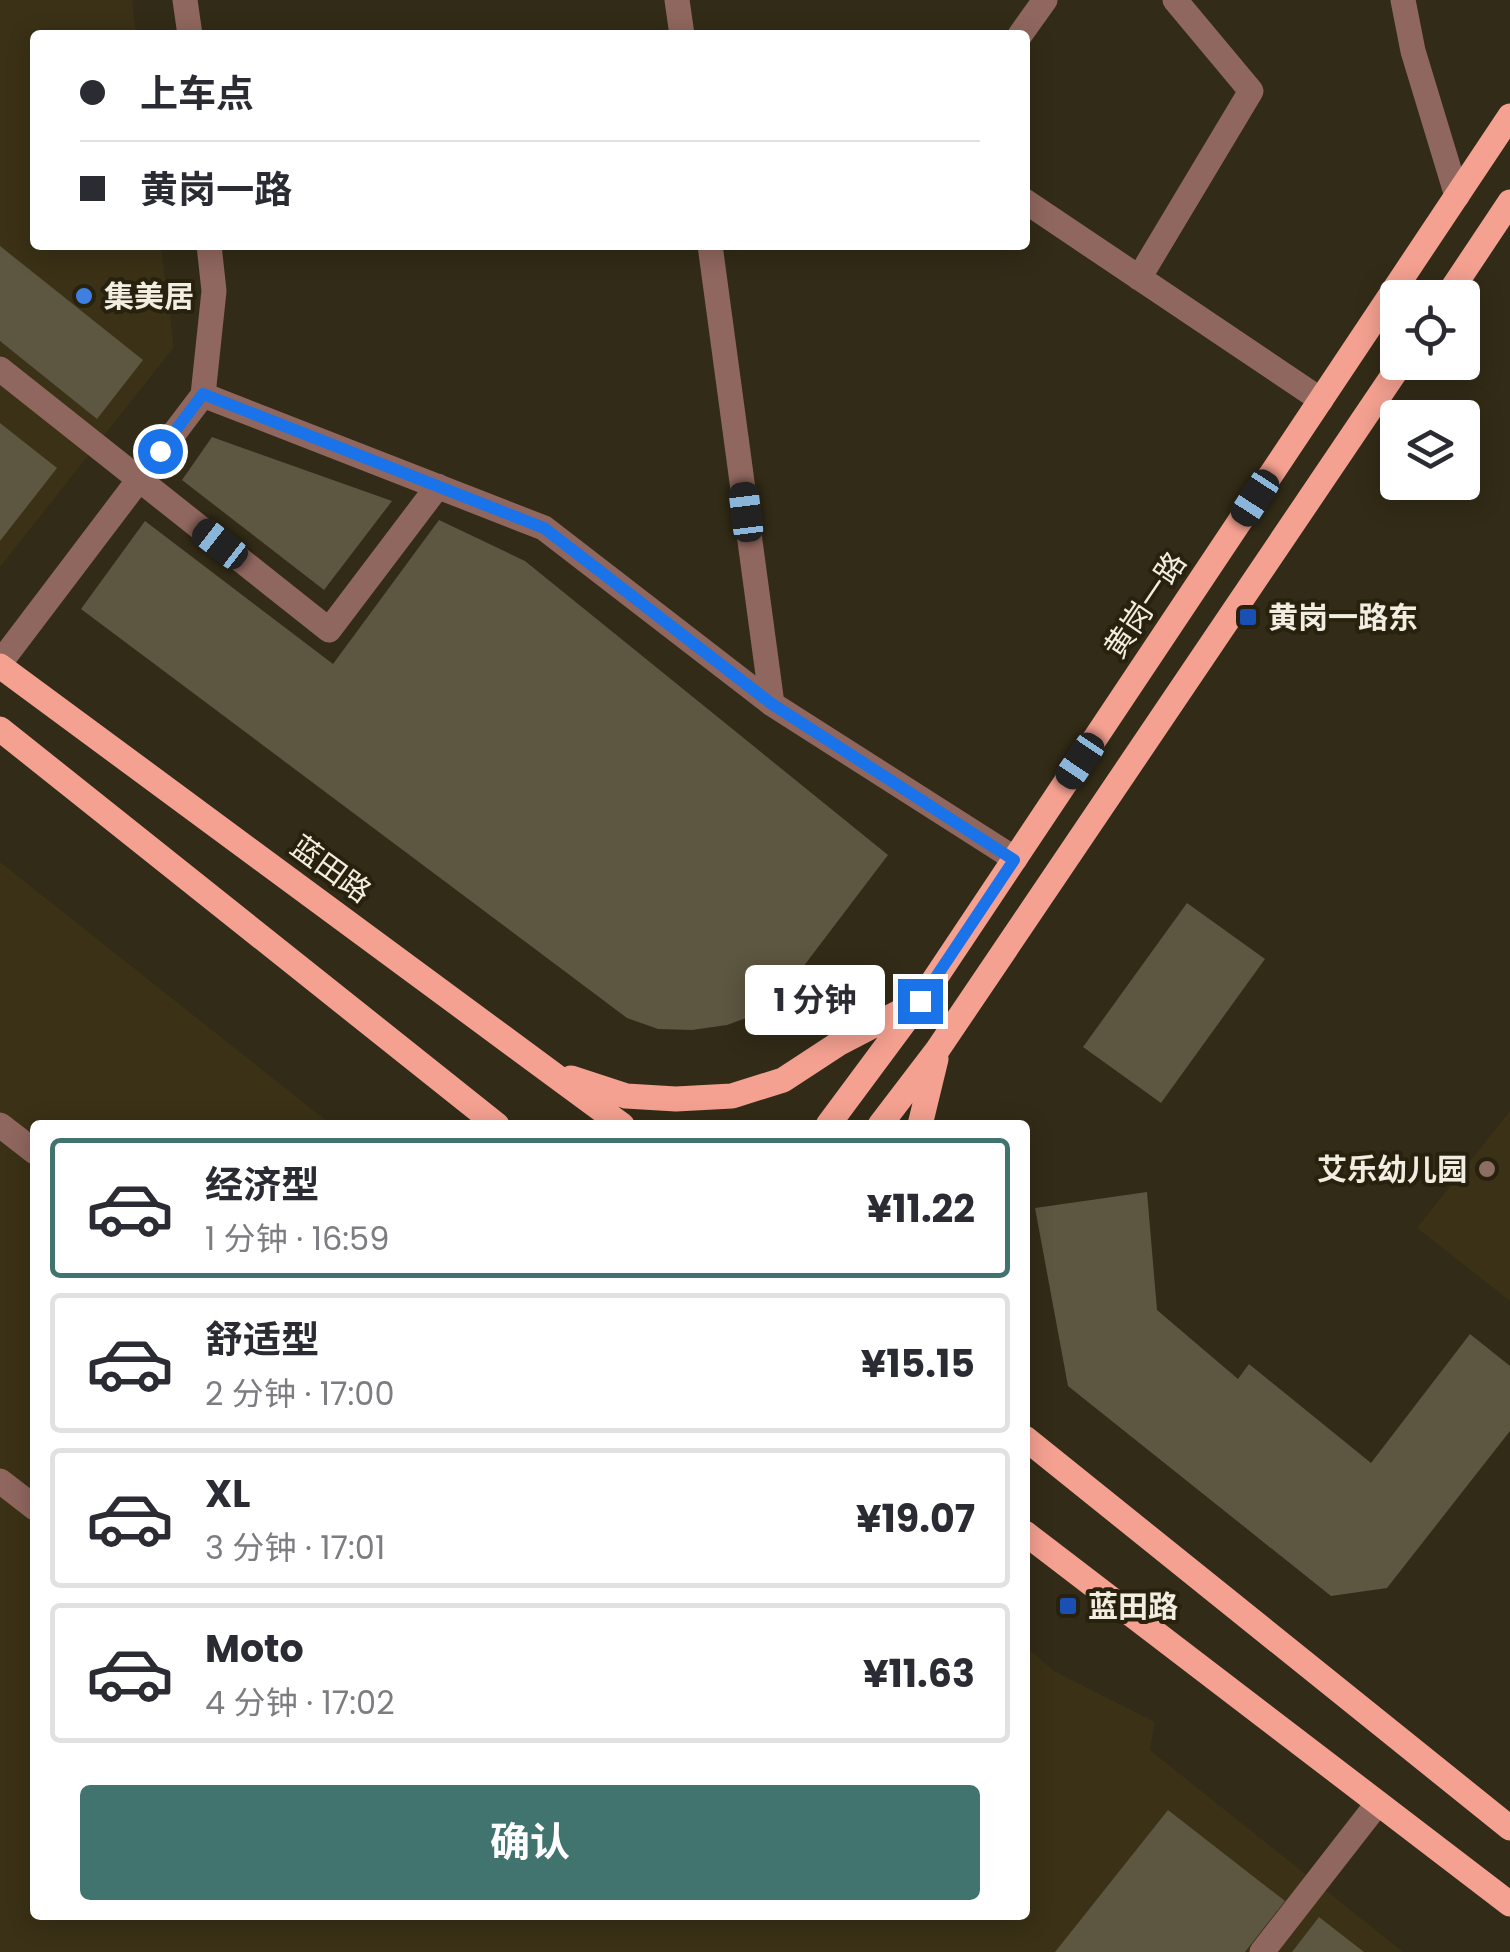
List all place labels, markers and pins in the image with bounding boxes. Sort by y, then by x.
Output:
place label: 集美居 [104,275,194,318]
marker: 集美居 [73,285,95,307]
place label: 黄岗一路东 [1268,596,1418,639]
marker: 黄岗一路东 [1237,606,1259,628]
place label: 艾乐幼儿园 [1317,1148,1467,1191]
marker: 艾乐幼儿园 [1476,1158,1498,1180]
place label: 蓝田路 [1088,1585,1178,1628]
marker: 蓝田路 [1057,1595,1079,1617]

